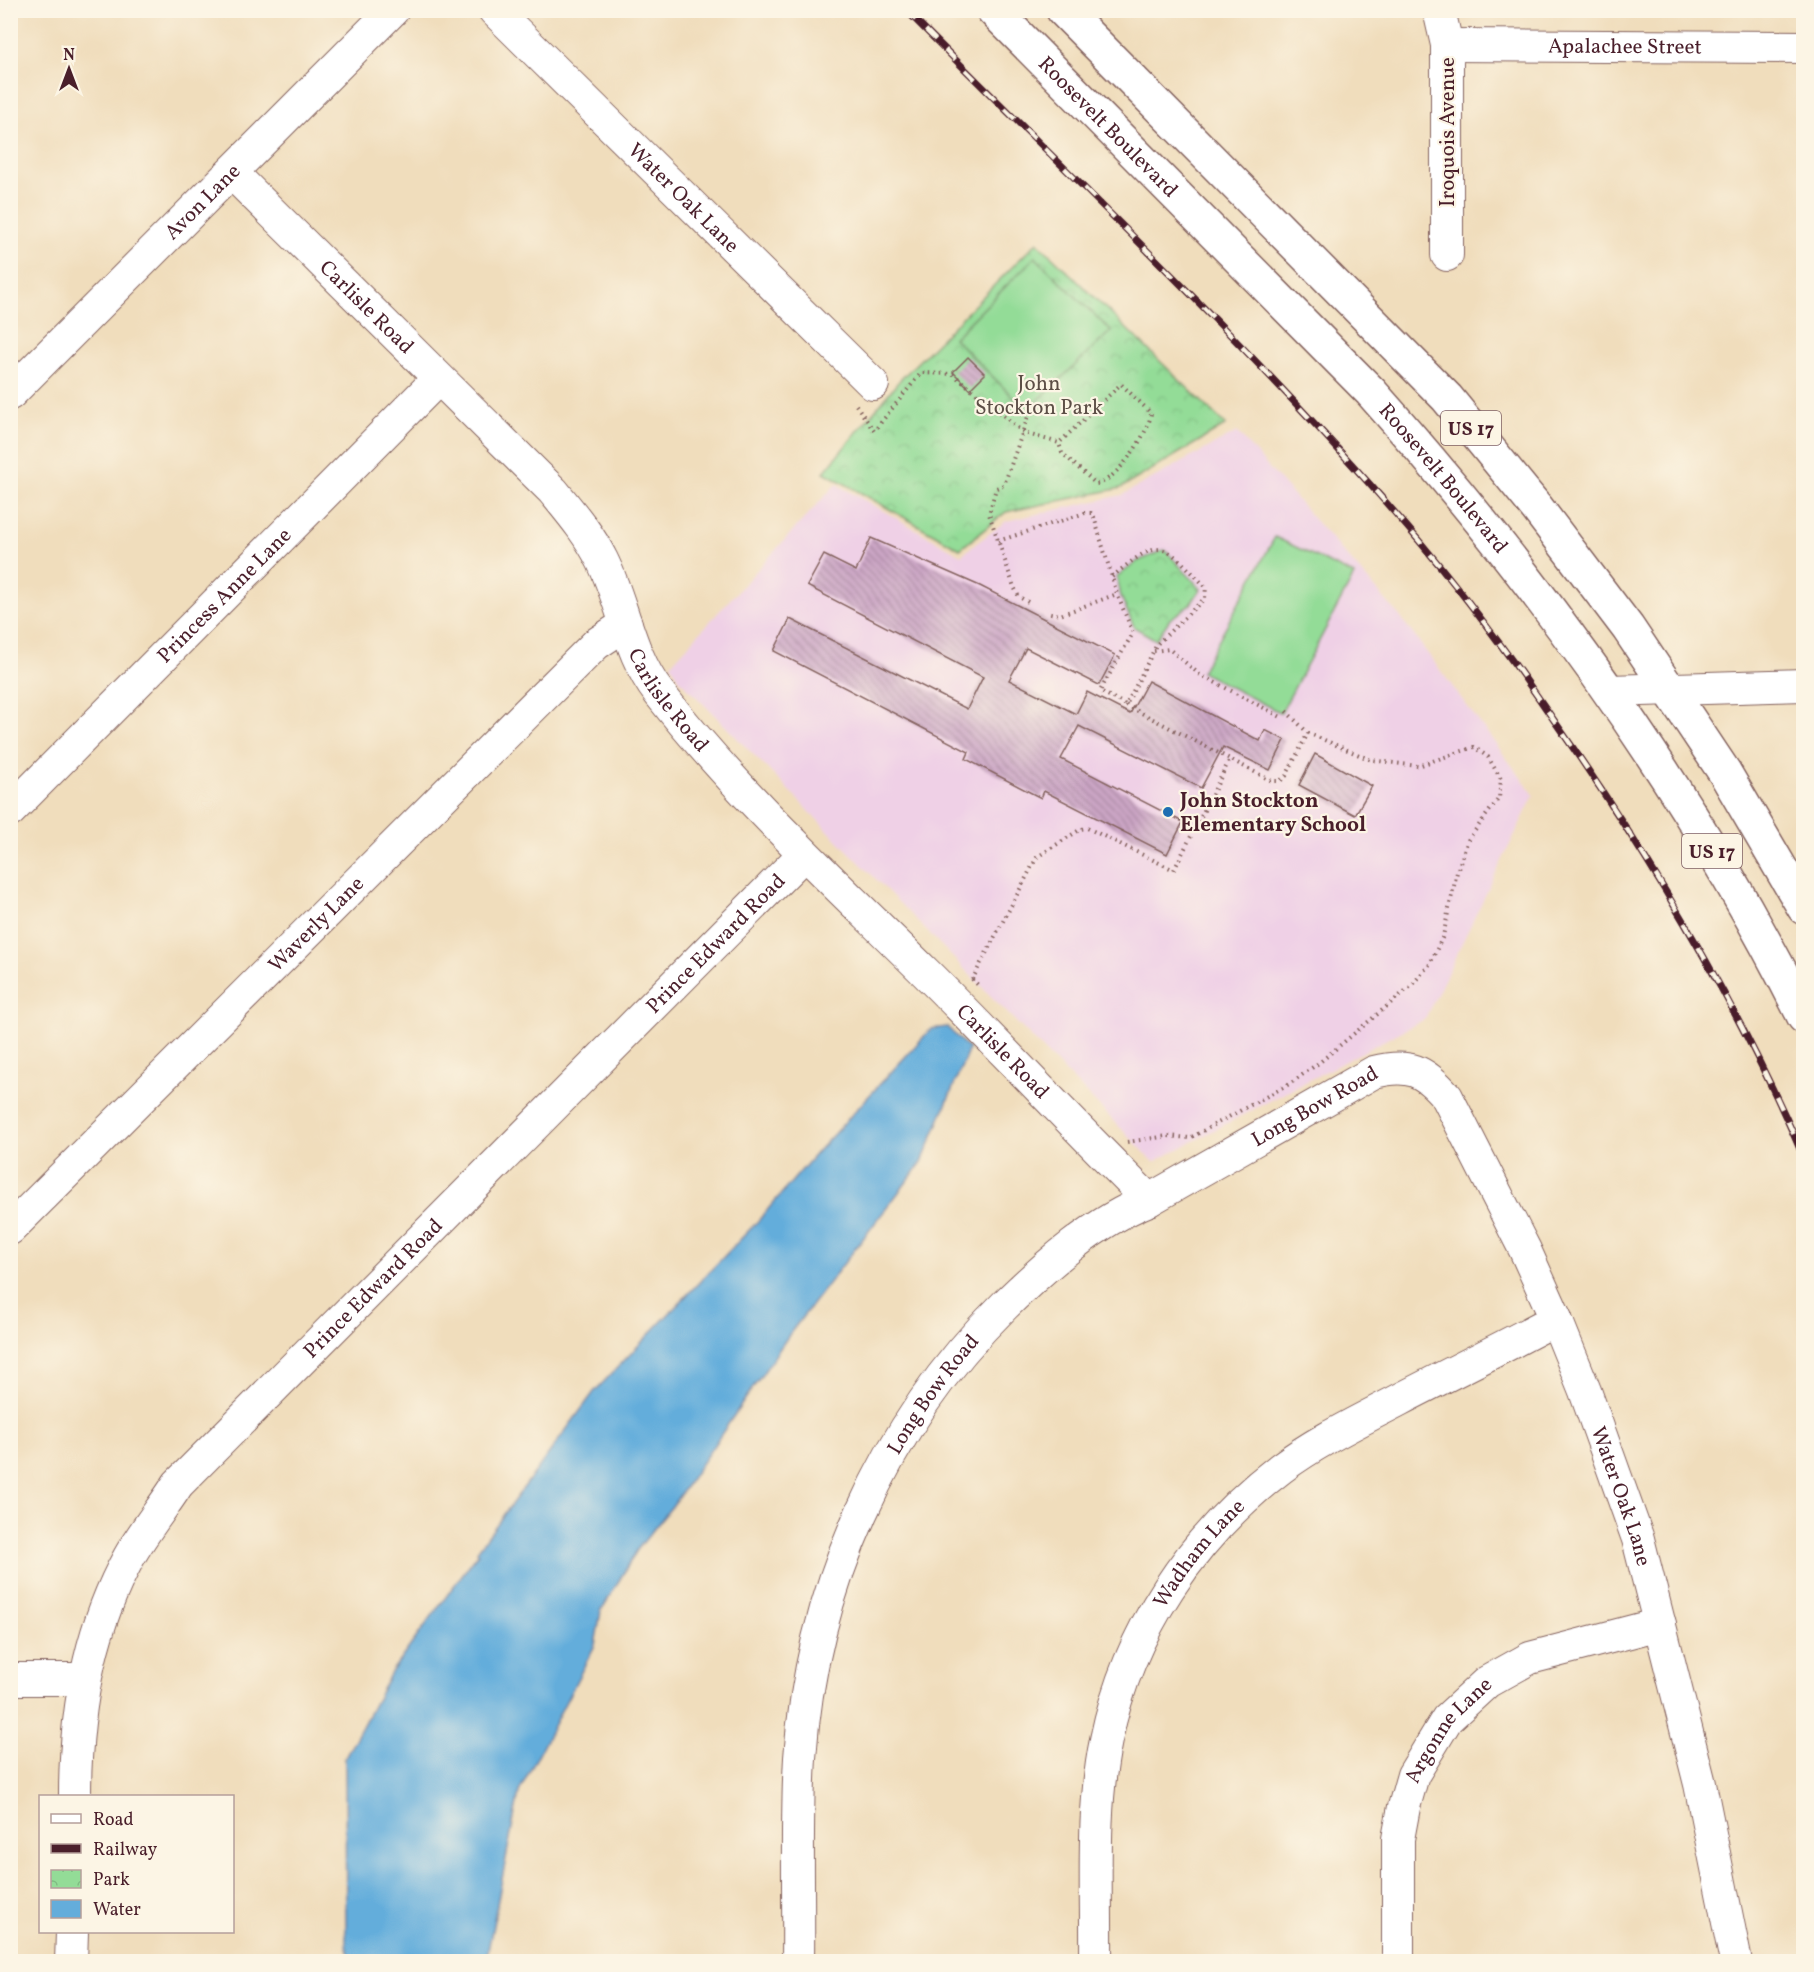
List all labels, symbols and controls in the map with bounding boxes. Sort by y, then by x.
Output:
street label: Apalachee Street [1548,33,1702,62]
north arrow [39,39,99,99]
text: N [63,45,75,67]
street label: Roosevelt Boulevard [1031,51,1184,205]
street label: Iroquois Avenue [1434,57,1463,207]
street label: Water Oak Lane [621,137,745,260]
street label: Avon Lane [159,158,248,247]
street label: Carlisle Road [312,254,420,361]
park label: John Stockton Park [975,370,1104,423]
street label: Roosevelt Boulevard [1371,397,1514,560]
road number: US 17 [1441,411,1501,445]
street label: Princess Anne Lane [151,522,299,670]
street label: Carlisle Road [620,644,715,759]
place label: John Stockton Elementary School [1179,787,1366,840]
marker: John Stockton Elementary School [1161,805,1175,819]
road number: US 17 [1682,834,1742,868]
street label: Prince Edward Road [640,868,793,1021]
street label: Waverly Lane [262,870,371,979]
street label: Carlisle Road [949,998,1055,1106]
street label: Long Bow Road [1247,1059,1384,1155]
street label: Prince Edward Road [298,1212,450,1366]
street label: Long Bow Road [881,1328,986,1460]
street label: Water Oak Lane [1583,1423,1657,1569]
street label: Wadham Lane [1147,1493,1252,1614]
street label: Argonne Lane [1398,1671,1499,1787]
legend [39,1795,234,1933]
text: Road [93,1808,134,1833]
text: Railway [93,1838,157,1863]
text: Park [93,1868,130,1893]
text: Water [93,1898,141,1923]

